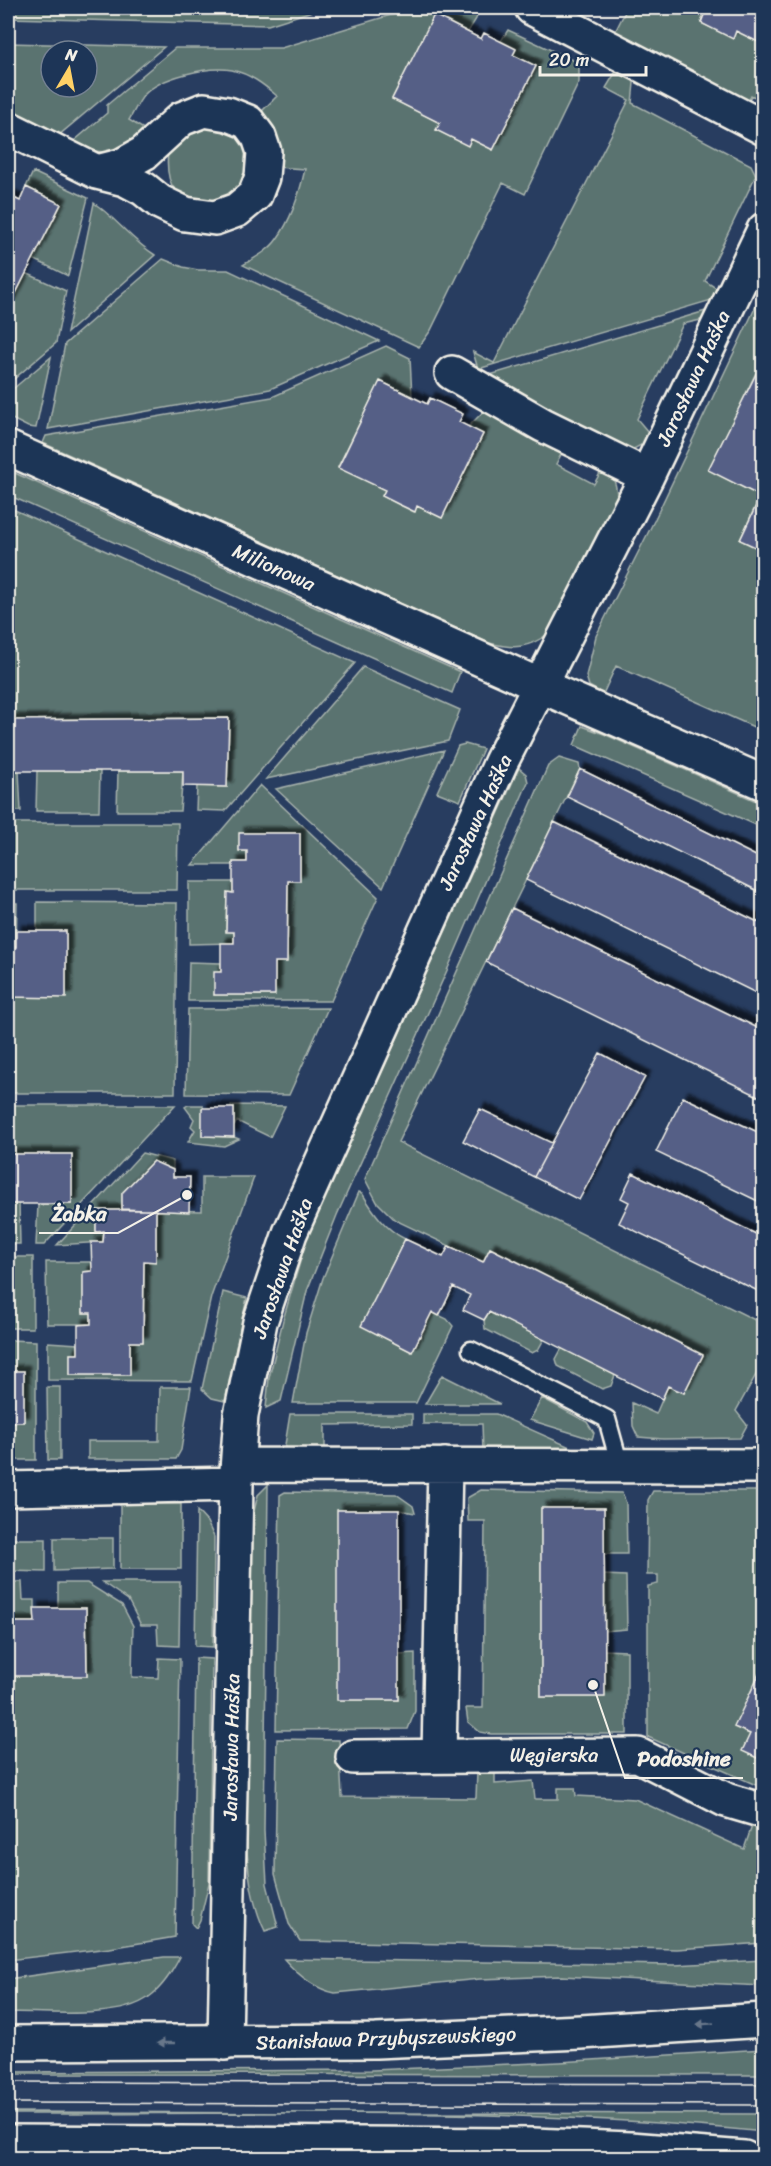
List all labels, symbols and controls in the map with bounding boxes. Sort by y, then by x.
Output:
north arrow [39,39,99,99]
text: N [63,39,80,70]
scale bar [540,39,646,77]
text: 20 m [549,44,589,76]
street label: Jarosława Haška [646,304,740,453]
street label: Milionowa [227,534,322,602]
street label: Jarosława Haška [428,748,522,897]
street label: Jarosława Haška [242,1193,323,1344]
callout: Żabka [39,1194,118,1233]
text: Żabka [50,1195,108,1233]
street label: Jarosława Haška [213,1673,250,1822]
street label: Węgierska [510,1738,598,1773]
callout: Podoshine [625,1739,743,1778]
text: Podoshine [637,1740,731,1778]
street label: Stanisława Przybyszewskiego [255,2016,517,2061]
one-way arrow [696,2019,715,2029]
one-way arrow [157,2038,176,2048]

